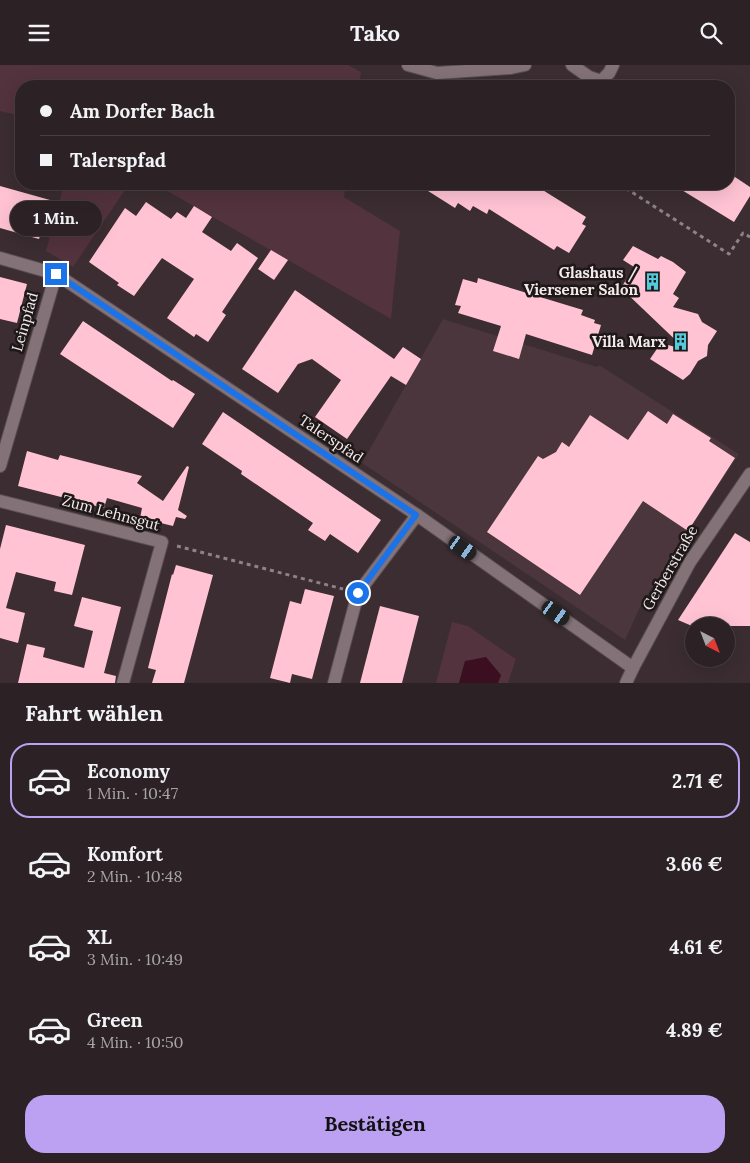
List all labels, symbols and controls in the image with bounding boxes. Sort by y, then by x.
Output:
icon: menu [25,19,53,47]
text: Tako [350,19,400,47]
icon: search [697,19,725,47]
text: Am Dorfer Bach [70,99,215,123]
text: Talerspfad [70,148,166,172]
callout: 1 Min. [10,201,102,237]
text: 1 Min. [33,208,79,228]
route end [45,263,67,285]
place label: Glashaus / Viersener Salon [524,263,639,299]
building icon: Glashaus / Viersener Salon [642,272,662,292]
street label: Leinpfad [7,290,42,354]
place label: Villa Marx [592,332,666,351]
building icon: Villa Marx [670,332,690,352]
street label: Talerspfad [296,410,367,467]
street label: Zum Lehnsgut [60,490,162,535]
street label: Gerberstraße [638,522,701,613]
car [446,533,479,563]
route start [347,582,369,604]
car [539,598,572,628]
north arrow [685,617,735,667]
map controls [685,617,735,667]
text: Fahrt wählen [25,699,163,727]
icon: car [27,758,72,803]
text: Economy [87,759,170,783]
text: 2.71 € [672,769,723,793]
text: 1 Min. · 10:47 [87,783,178,803]
icon: car [27,841,72,886]
text: Komfort [87,842,163,866]
text: 3.66 € [666,852,723,876]
text: 2 Min. · 10:48 [87,866,182,886]
icon: car [27,924,72,969]
text: XL [87,925,112,949]
text: 4.61 € [669,935,723,959]
text: 3 Min. · 10:49 [87,949,183,969]
icon: car [27,1007,72,1052]
text: Green [87,1008,143,1032]
text: 4.89 € [666,1018,723,1042]
text: 4 Min. · 10:50 [87,1032,184,1052]
button: Bestätigen [25,1095,725,1153]

